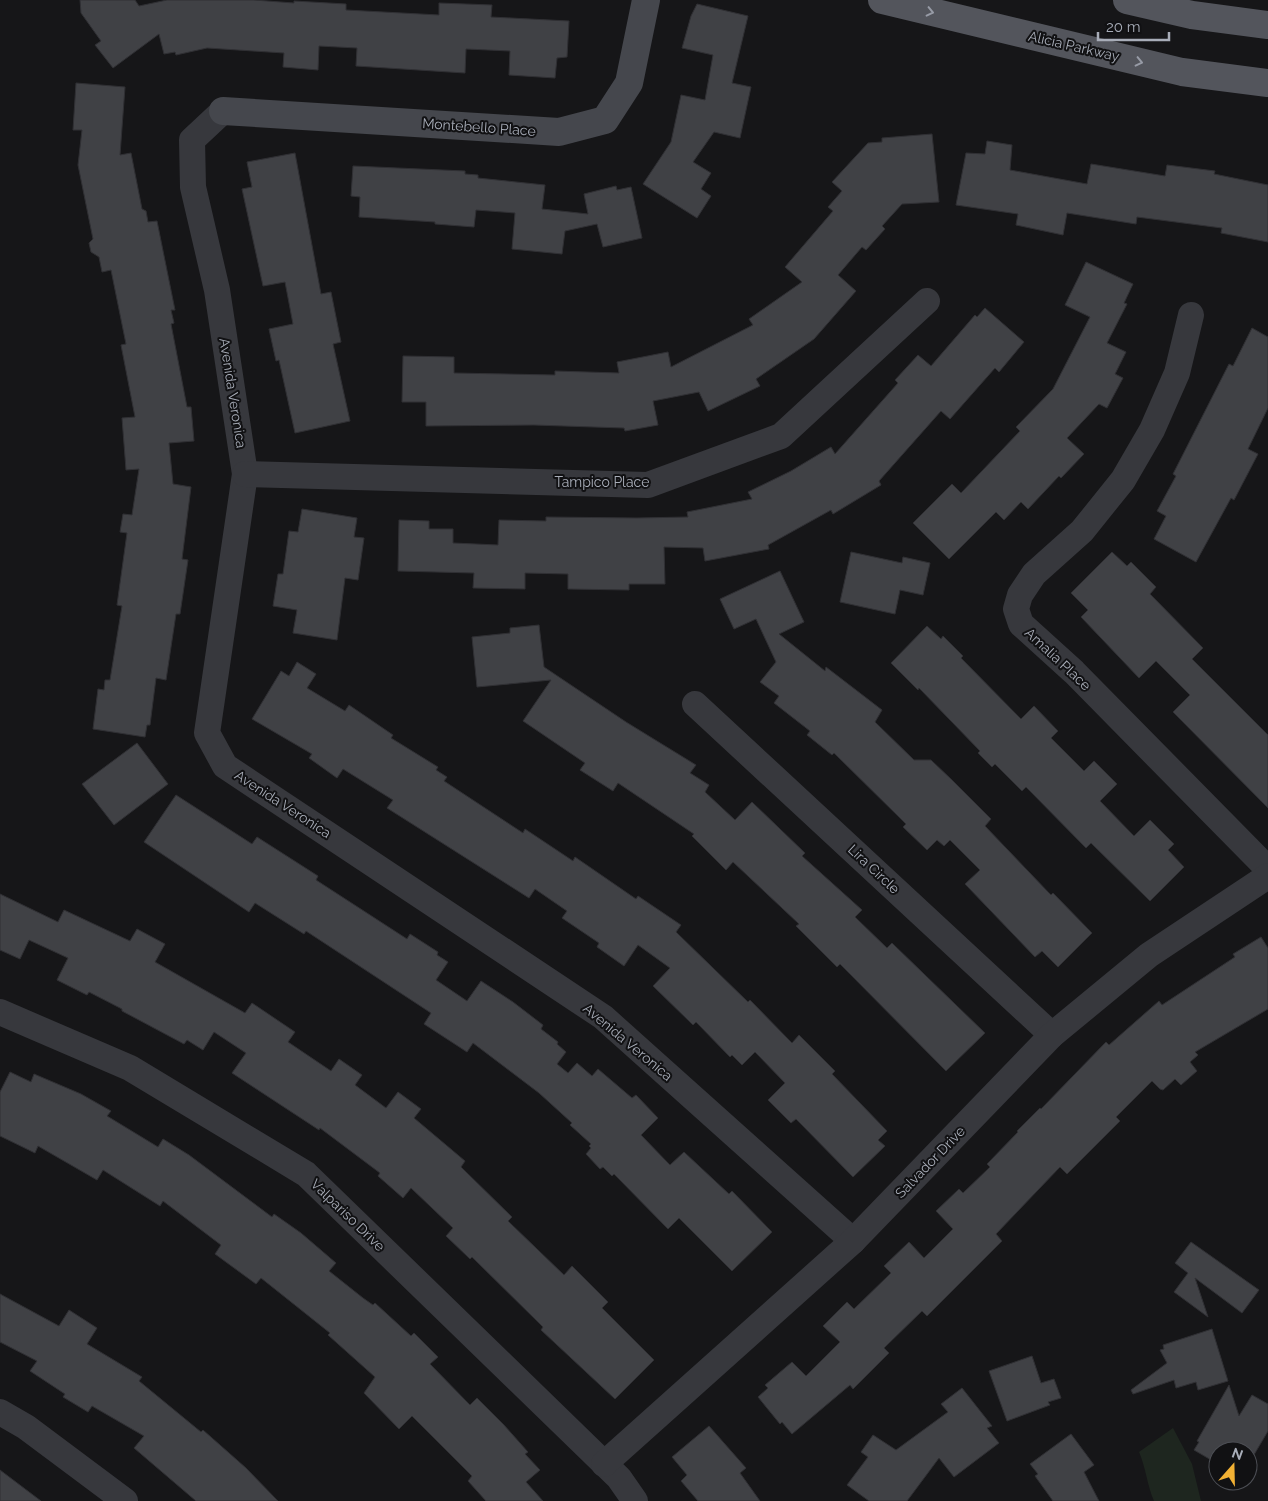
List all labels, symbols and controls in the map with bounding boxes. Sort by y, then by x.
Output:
one-way arrow [925,6,934,17]
scale bar [1098,10,1169,42]
text: 20 m [1106,18,1141,36]
street label: Alicia Parkway [1027,28,1122,64]
one-way arrow [1134,56,1143,67]
street label: Montebello Place [422,115,536,139]
street label: Avenida Veronica [216,337,250,449]
street label: Tampico Place [555,474,649,490]
street label: Amalia Place [1022,625,1094,693]
street label: Avenida Veronica [232,767,334,841]
street label: Lira Circle [845,841,903,897]
street label: Avenida Veronica [580,1000,676,1084]
street label: Salvador Drive [892,1123,968,1201]
street label: Valpariso Drive [308,1176,388,1254]
north arrow [1208,1441,1258,1491]
text: N [1230,1444,1245,1463]

